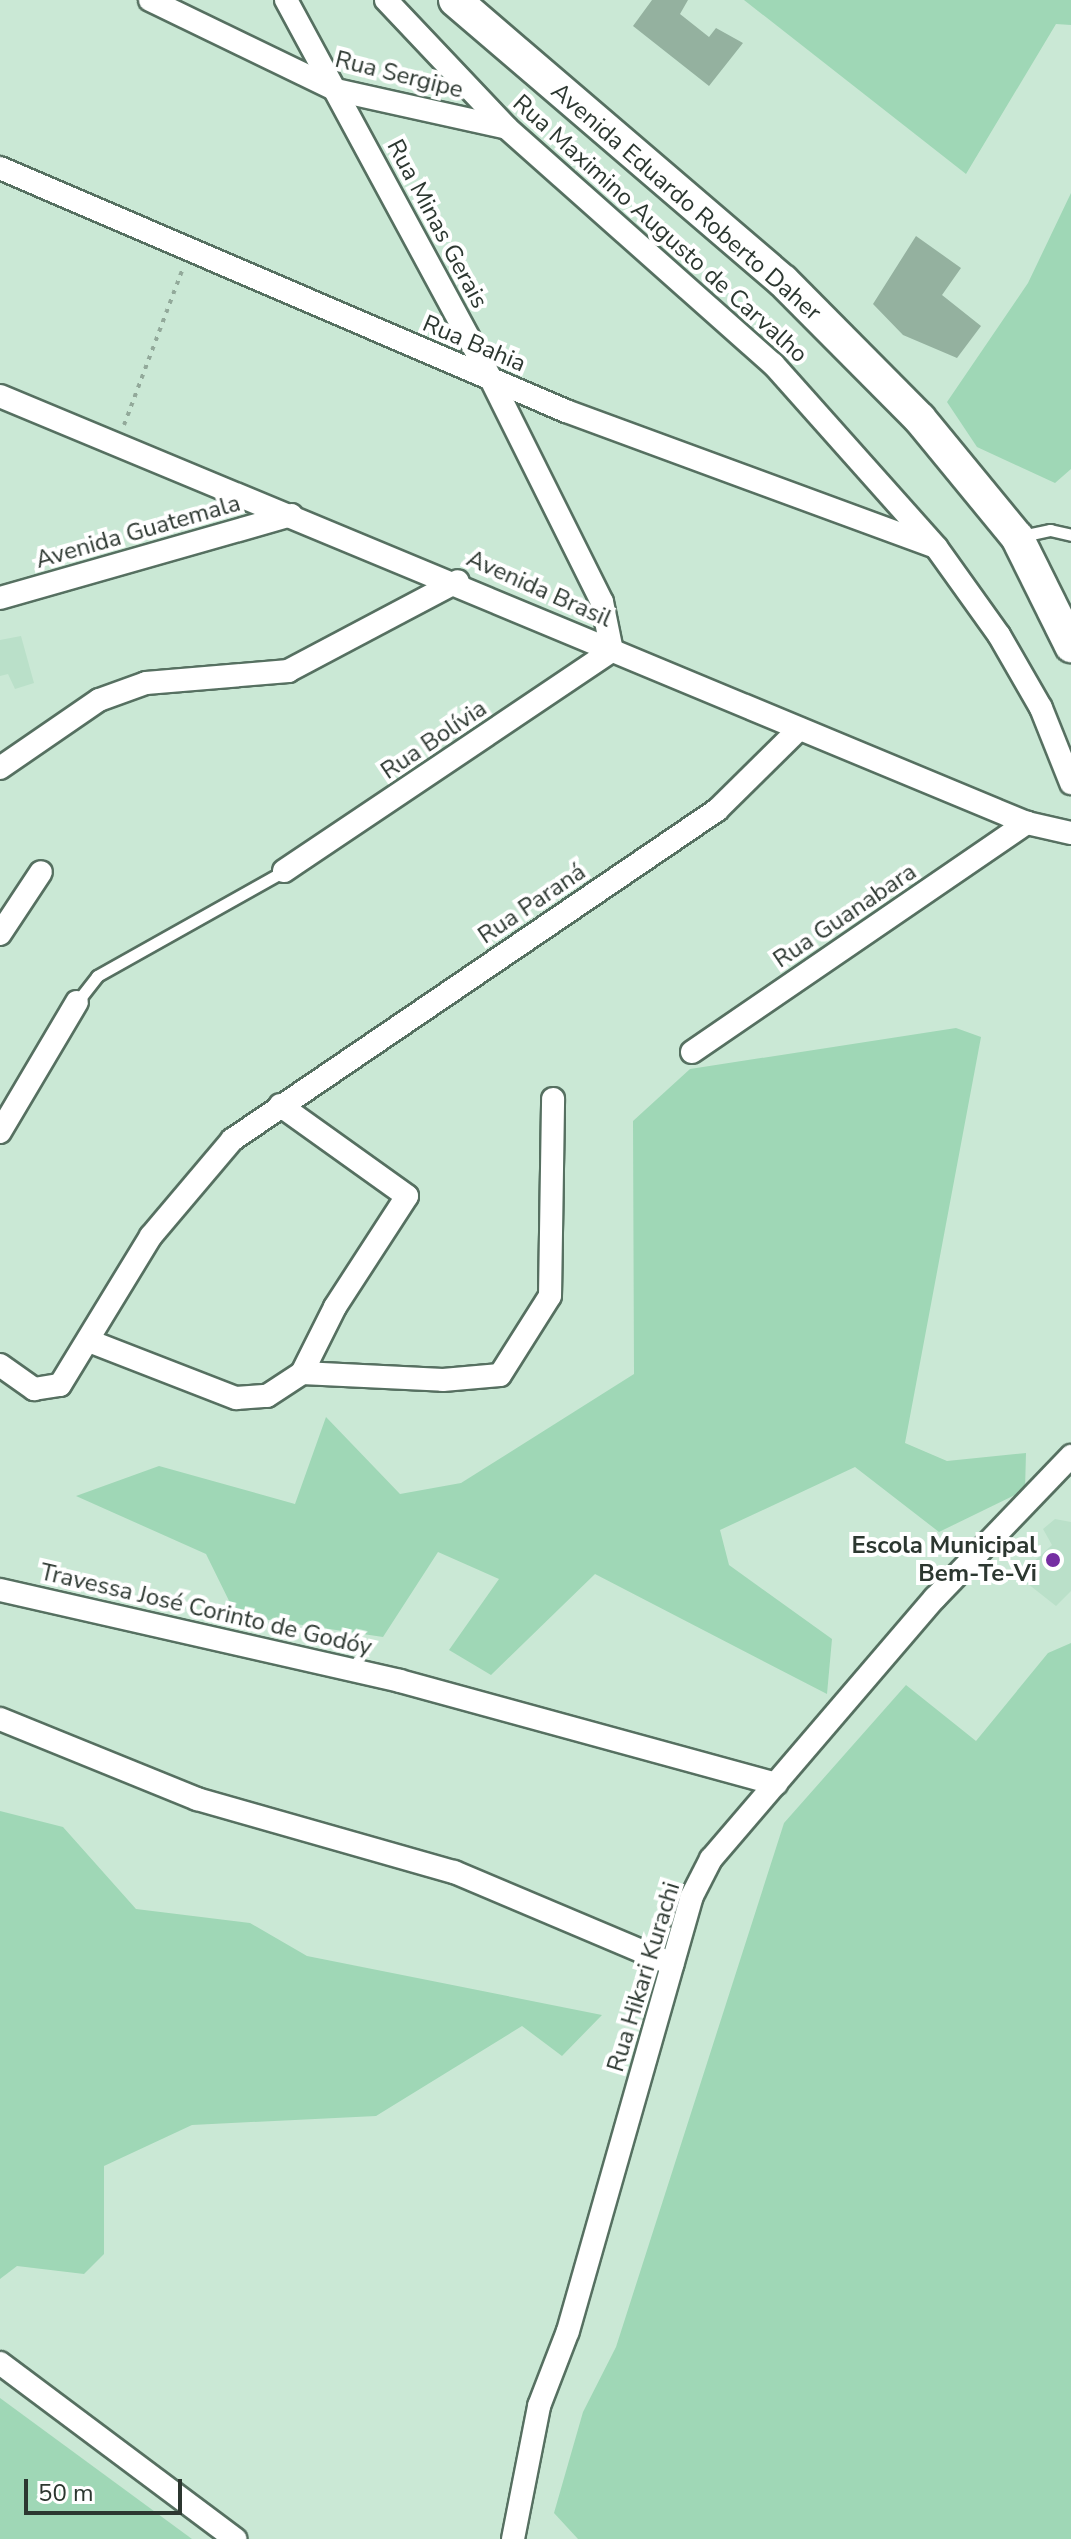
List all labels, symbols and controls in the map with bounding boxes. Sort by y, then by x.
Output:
street label: Rua Sergipe [332,45,466,105]
street label: Avenida Eduardo Roberto Daher [545,77,827,327]
street label: Rua Maximino Augusto de Carvalho [507,89,813,369]
street label: Rua Minas Gerais [380,135,494,313]
street label: Rua Bahia [418,309,530,379]
street label: Avenida Guatemala [32,489,244,575]
street label: Avenida Brasil [462,544,616,634]
street label: Rua Bolívia [376,694,492,786]
street label: Rua Paraná [473,858,591,950]
street label: Rua Guanabara [768,858,922,974]
place label: Escola Municipal Bem-Te-Vi [851,1532,1037,1588]
marker: Escola Municipal Bem-Te-Vi [1044,1551,1062,1569]
street label: Travessa José Corinto de Godóy [37,1558,375,1662]
street label: Rua Hikari Kurachi [601,1879,687,2075]
scale bar [28,2463,186,2513]
text: 50 m [38,2477,94,2509]

